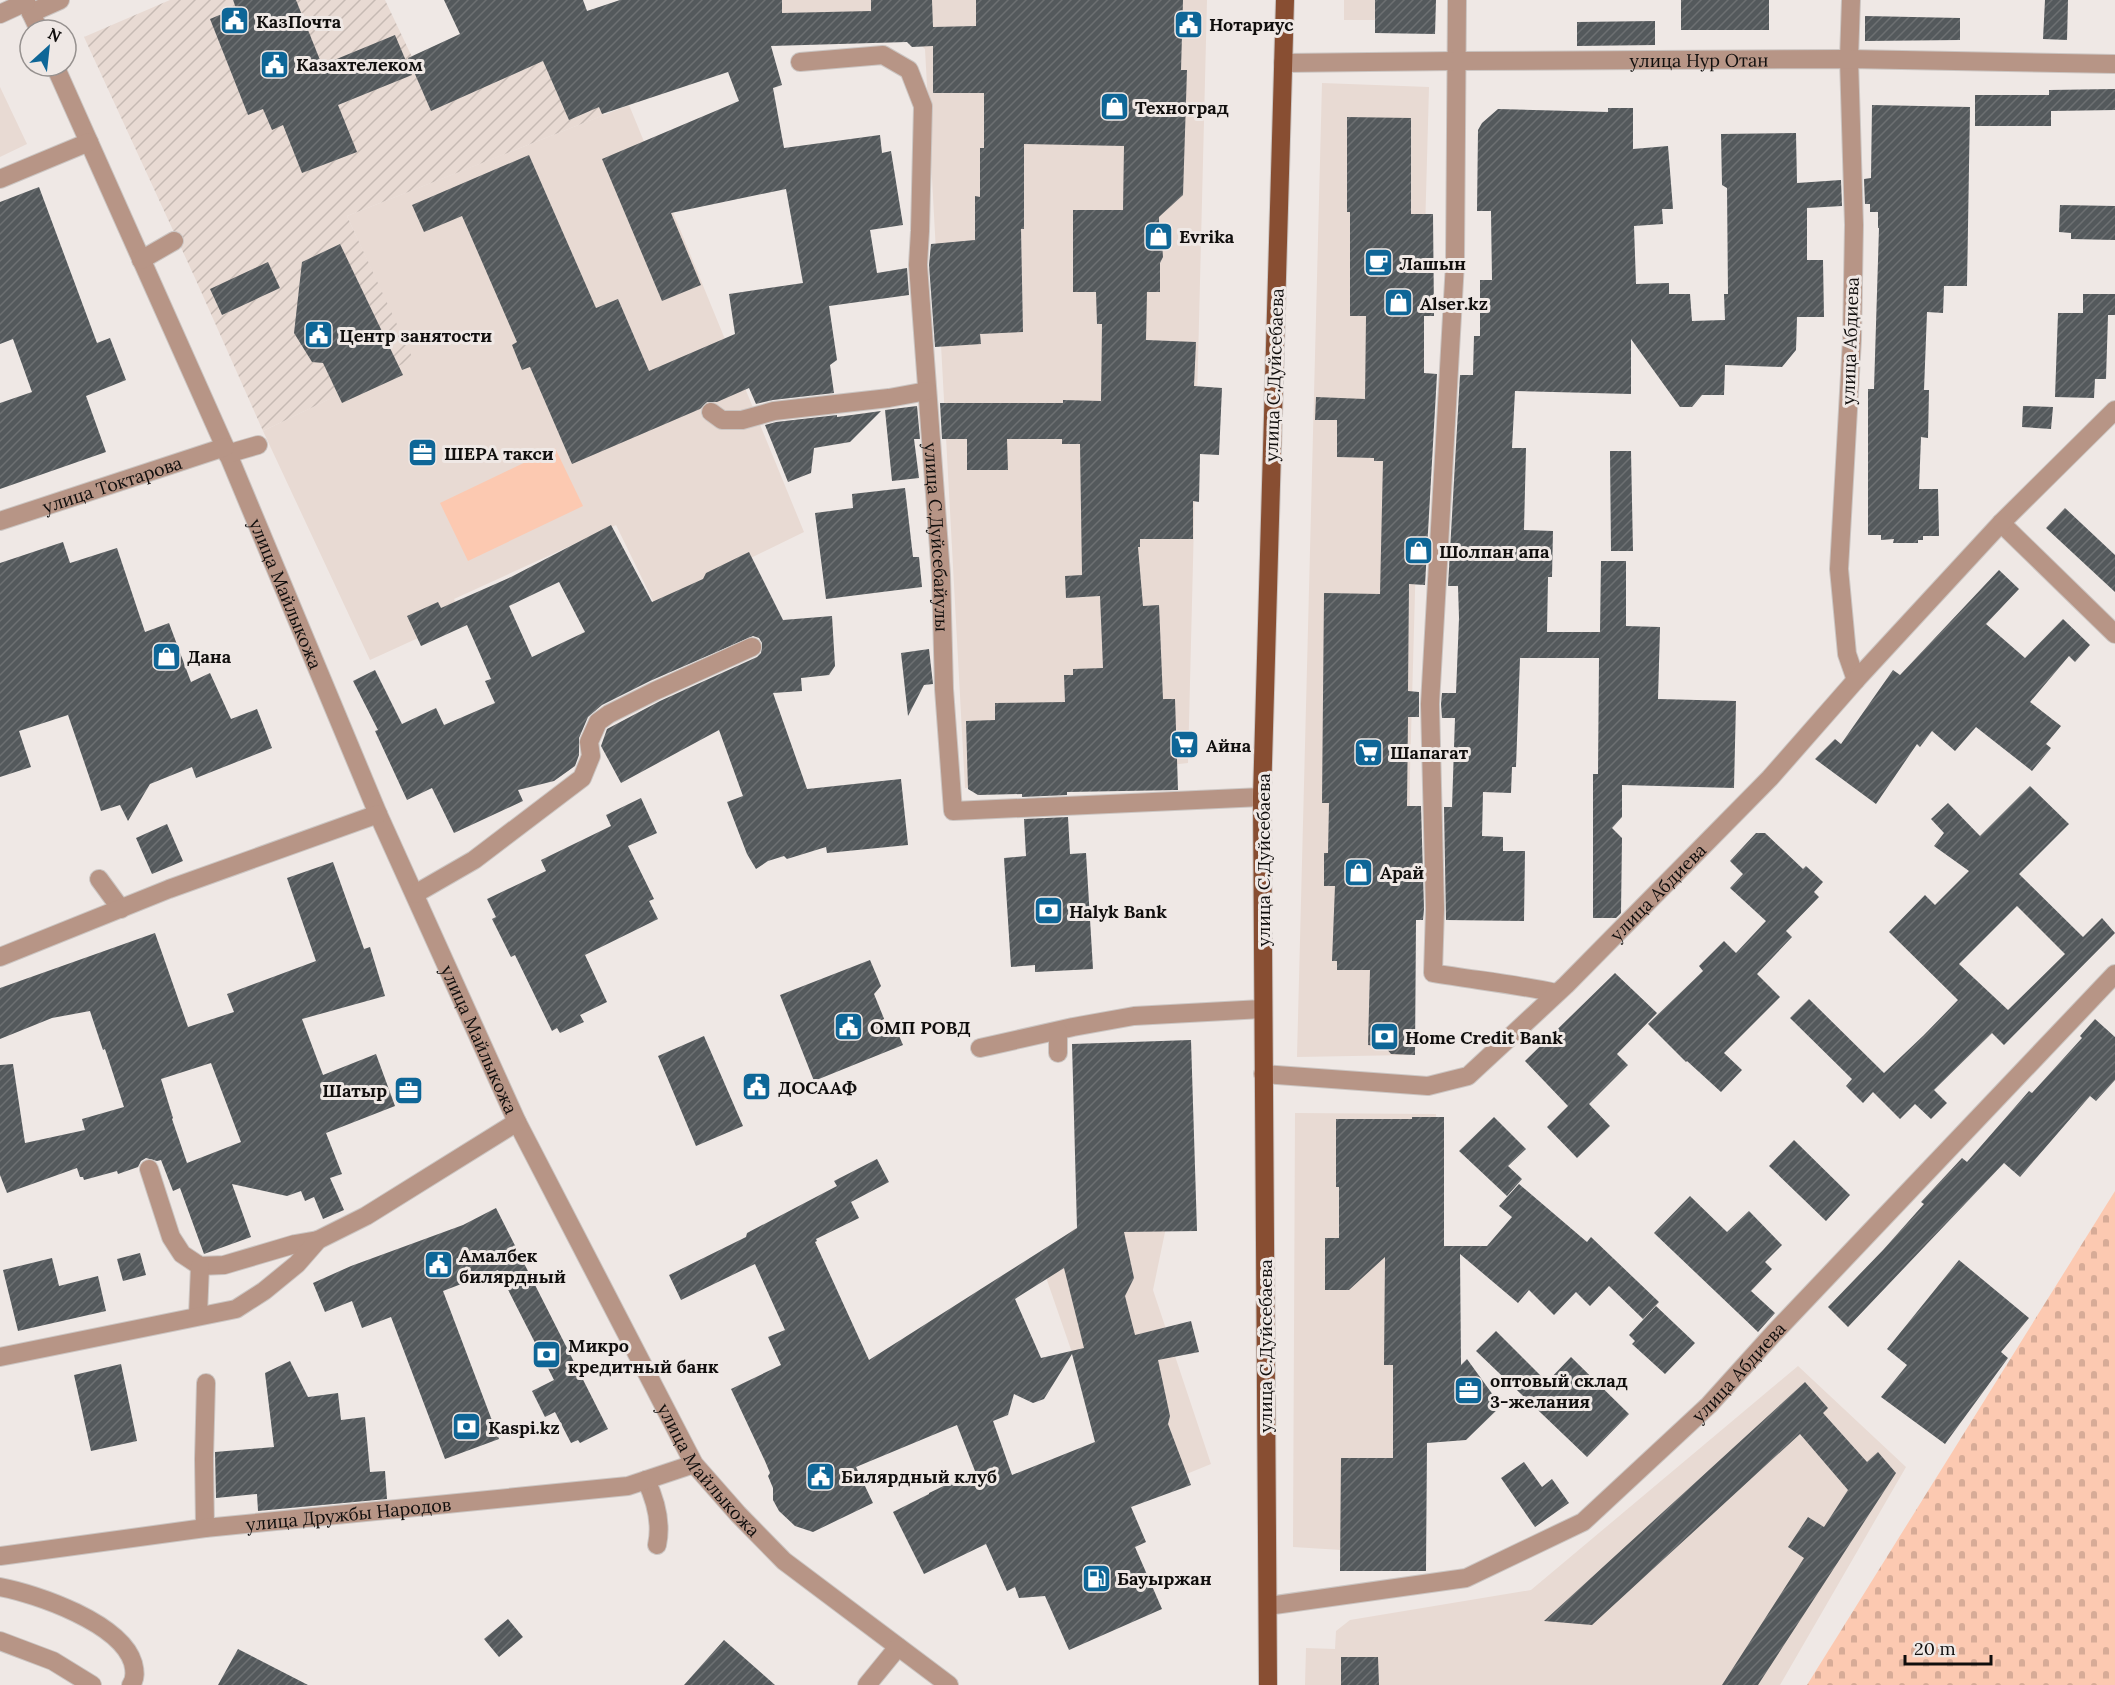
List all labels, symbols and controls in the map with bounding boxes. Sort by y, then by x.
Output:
public building icon: КазПочта [219,5,251,37]
public building icon: Нотариус [1172,8,1204,40]
place label: КазПочта [256,10,342,33]
place label: Нотариус [1209,13,1294,36]
north arrow [18,18,78,78]
text: N [45,23,65,46]
public building icon: Казахтелеком [259,48,291,80]
street label: улица Нур Отан [1629,48,1769,72]
place label: Казахтелеком [296,53,423,76]
shop icon: Техноград [1098,91,1130,123]
place label: Техноград [1135,96,1229,119]
shop icon: Evrika [1142,220,1174,252]
place label: Evrika [1179,225,1235,248]
cafe icon: Лашын [1362,247,1394,279]
place label: Лашын [1399,252,1466,275]
street label: улица Абдиева [1836,277,1864,405]
shop icon: Alser.kz [1383,287,1415,319]
street label: улица С.Дуйсебаева [1259,288,1289,462]
place label: Alser.kz [1420,292,1488,315]
public building icon: Центр занятости [302,319,334,351]
place label: Центр занятости [339,324,492,347]
office icon: ШЕРА такси [407,437,439,469]
place label: ШЕРА такси [444,442,554,465]
street label: улица С.Дуйсебайулы [920,442,954,632]
street label: улица Токтарова [39,450,185,518]
street label: улица Майлыкожа [245,515,328,672]
shop icon: Шолпан апа [1402,535,1434,567]
place label: Шолпан апа [1439,540,1550,563]
shop icon: Дана [150,640,182,672]
place label: Дана [187,645,232,668]
supermarket icon: Айна [1169,729,1201,761]
place label: Айна [1206,734,1252,757]
supermarket icon: Шапагат [1353,736,1385,768]
place label: Шапагат [1390,741,1469,764]
street label: улица С.Дуйсебаева [1252,773,1275,947]
street label: улица Абдиева [1605,838,1711,946]
shop icon: Арай [1343,856,1375,888]
place label: Арай [1380,861,1424,884]
bank icon: Halyk Bank [1032,895,1064,927]
place label: Halyk Bank [1069,900,1167,923]
street label: улица Майлыкожа [436,961,523,1117]
public building icon: ОМП РОВД [833,1011,865,1043]
place label: ОМП РОВД [870,1016,971,1039]
bank icon: Home Credit Bank [1368,1021,1400,1053]
place label: Home Credit Bank [1405,1026,1563,1049]
public building icon: ДОСААФ [741,1071,773,1103]
office icon: Шатыр [392,1074,424,1106]
place label: ДОСААФ [778,1076,857,1099]
place label: Шатыр [322,1079,387,1102]
place label: Амалбек билярдный [459,1244,566,1288]
public building icon: Амалбек билярдный [422,1249,454,1281]
street label: улица С.Дуйсебаева [1254,1259,1277,1433]
street label: улица Абдиева [1687,1317,1790,1427]
place label: Микро кредитный банк [568,1334,719,1378]
bank icon: Микро кредитный банк [531,1339,563,1371]
place label: оптовый склад 3-желания [1490,1369,1628,1413]
office icon: оптовый склад 3-желания [1453,1374,1485,1406]
street label: улица Майлыкожа [653,1399,765,1541]
bank icon: Kaspi.kz [451,1411,483,1443]
place label: Kaspi.kz [488,1416,560,1439]
public building icon: Билярдный клуб [804,1460,836,1492]
place label: Билярдный клуб [841,1465,997,1488]
street label: улица Дружбы Народов [245,1492,452,1535]
fuel station icon: Бауыржан [1080,1562,1112,1594]
place label: Бауыржан [1117,1567,1212,1590]
scale bar [1905,1628,1990,1666]
text: 20 m [1914,1637,1956,1660]

